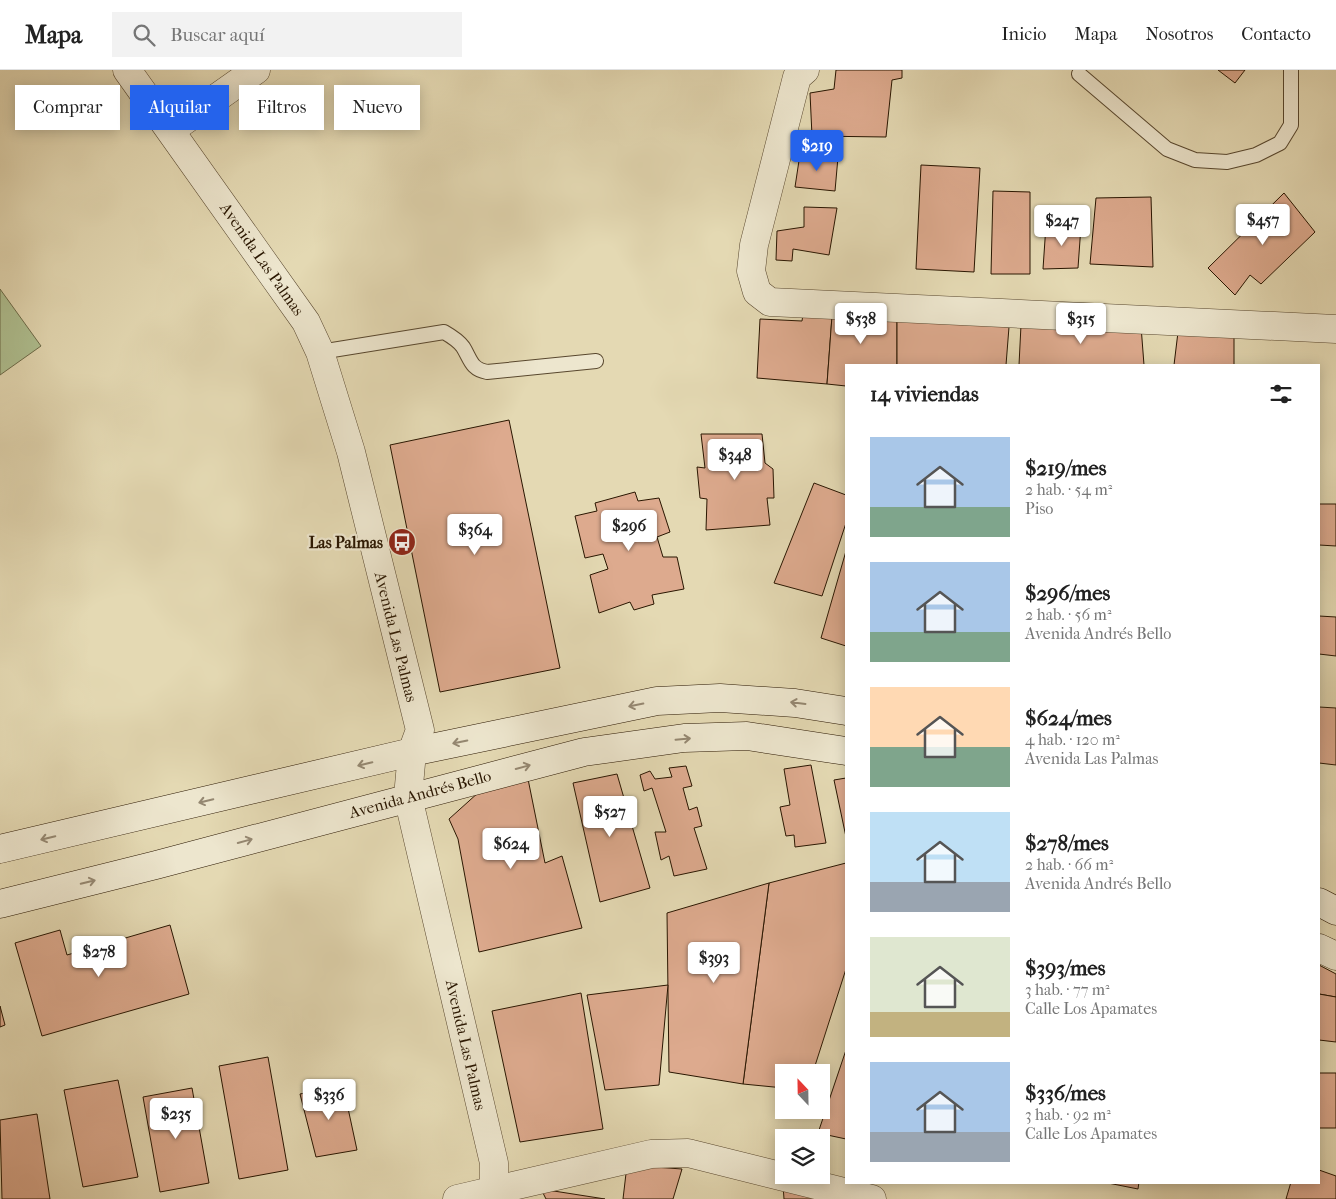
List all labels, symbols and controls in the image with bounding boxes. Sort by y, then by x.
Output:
search box [112,12,462,57]
text: Mapa [25,21,82,49]
icon: search [130,21,158,49]
text: Buscar aquí [170,24,265,46]
text: Inicio [1002,24,1047,45]
text: Mapa [1075,24,1117,45]
text: Nosotros [1145,24,1213,45]
text: Contacto [1241,24,1311,45]
chip: Comprar [15,85,120,130]
chip: Alquilar [130,85,229,130]
chip: Filtros [239,85,324,130]
chip: Nuevo [334,85,420,130]
pin: $219 [787,129,847,172]
text: $219 [801,136,833,155]
street label: Avenida Las Palmas [215,198,308,319]
pin: $247 [1032,204,1092,247]
pin: $457 [1233,204,1293,246]
text: $457 [1247,210,1279,229]
text: $247 [1045,211,1079,230]
pin: $538 [831,302,891,345]
pin: $315 [1051,302,1111,345]
text: $538 [846,309,876,328]
text: $315 [1067,309,1095,328]
icon: filters [1267,380,1295,408]
text: 14 viviendas [870,382,979,406]
pin: $348 [705,438,765,481]
text: $348 [719,445,751,464]
text: $219/mes [1025,456,1107,480]
icon: home [910,457,970,517]
text: 2 hab. · 54 m² [1025,480,1112,499]
text: Piso [1025,499,1053,518]
pin: $296 [599,510,659,552]
pin: $364 [445,514,505,556]
text: $296 [612,516,646,535]
text: $364 [458,520,492,539]
bus stop icon: Las Palmas [387,527,417,557]
place label: Las Palmas [309,533,383,552]
street label: Avenida Las Palmas [370,569,421,704]
text: $296/mes [1025,581,1110,605]
icon: home [910,582,970,642]
text: 2 hab. · 56 m² [1025,605,1111,624]
text: Avenida Andrés Bello [1025,624,1171,643]
one-way arrow [790,698,806,708]
one-way arrow [629,701,645,710]
text: $624/mes [1025,706,1112,730]
icon: home [910,707,970,767]
text: 4 hab. · 120 m² [1025,730,1120,749]
one-way arrow [674,734,690,743]
one-way arrow [453,738,469,747]
text: Avenida Las Palmas [1025,749,1158,768]
one-way arrow [357,760,373,769]
one-way arrow [514,762,530,771]
street label: Avenida Andrés Bello [346,766,493,822]
pin: $527 [580,796,640,838]
one-way arrow [199,797,215,806]
text: $527 [594,802,626,821]
pin: $624 [481,828,541,870]
text: $278/mes [1025,831,1109,855]
icon: home [910,832,970,892]
one-way arrow [41,834,57,843]
text: $624 [493,834,529,853]
one-way arrow [237,836,253,845]
text: 2 hab. · 66 m² [1025,855,1113,874]
text: Avenida Andrés Bello [1025,874,1171,893]
one-way arrow [80,877,96,886]
pin: $278 [69,936,129,978]
text: $278 [83,942,115,961]
pin: $393 [684,942,744,984]
text: $393 [699,948,729,967]
text: $393/mes [1025,956,1105,980]
icon: home [910,957,970,1017]
street label: Avenida Las Palmas [442,977,490,1112]
text: 3 hab. · 77 m² [1025,980,1110,999]
text: Calle Los Apamates [1025,999,1157,1018]
north arrow [775,1064,830,1119]
map controls [775,1064,830,1184]
pin: $336 [299,1078,359,1121]
text: $336/mes [1025,1081,1106,1105]
icon: home [910,1082,970,1142]
text: $336 [314,1085,344,1104]
pin: $235 [146,1098,206,1140]
text: $235 [161,1104,191,1123]
text: 3 hab. · 92 m² [1025,1105,1111,1124]
text: Calle Los Apamates [1025,1124,1157,1143]
button: layers [775,1129,830,1184]

